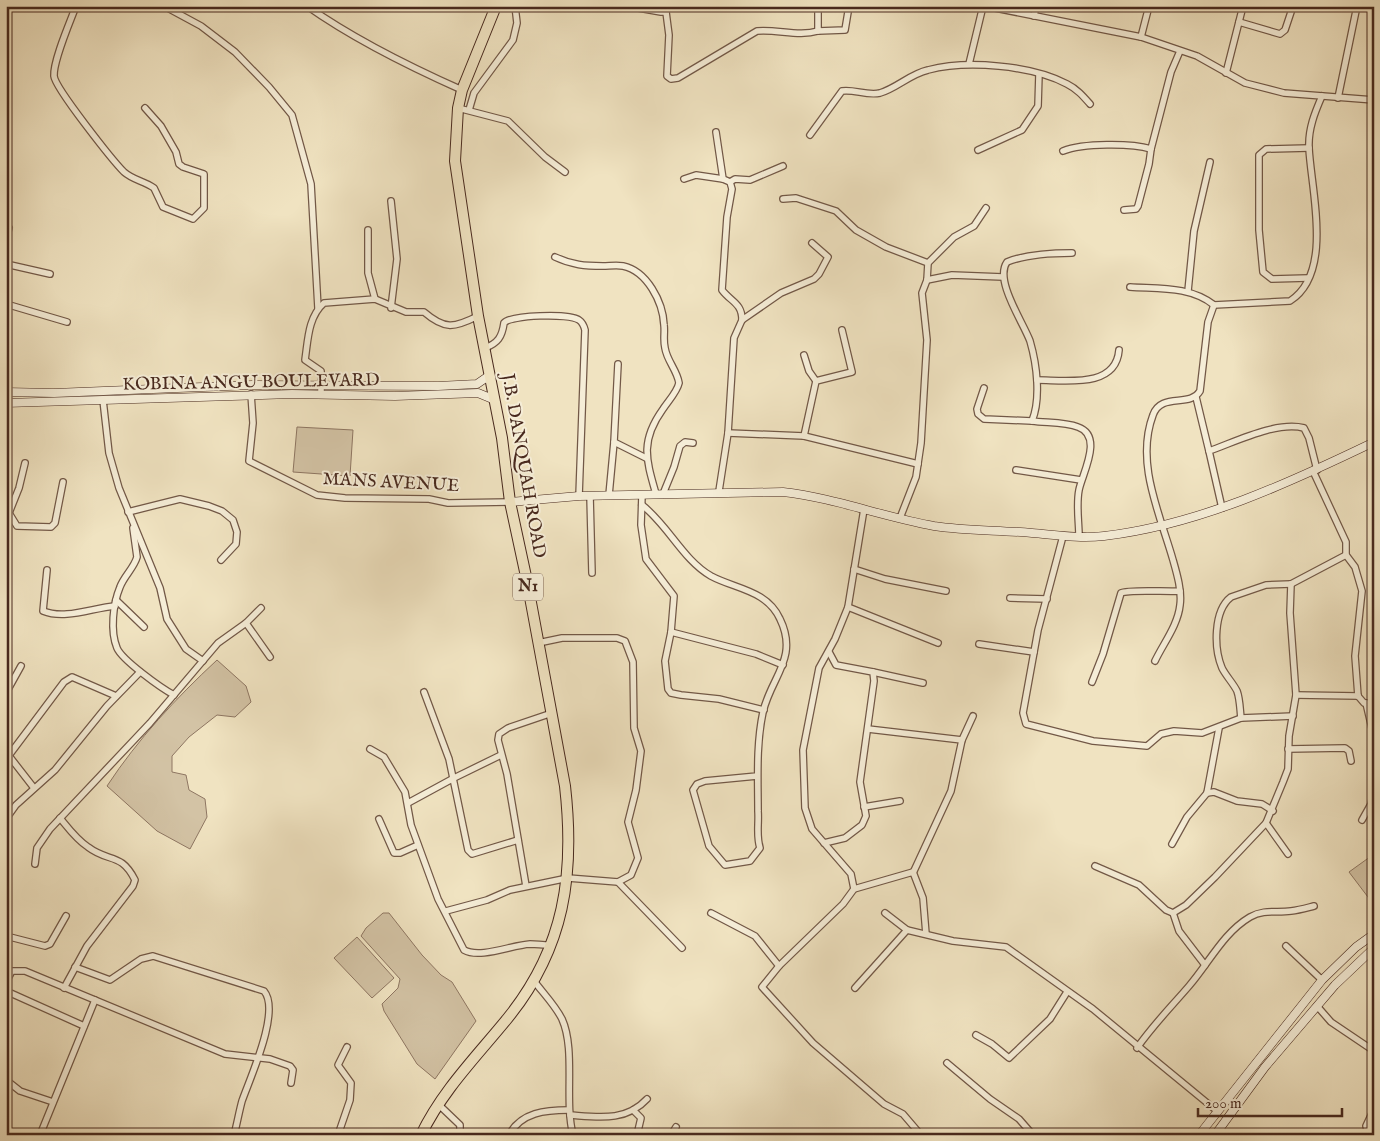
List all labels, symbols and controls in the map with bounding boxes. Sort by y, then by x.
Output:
street label: KOBINA ANGU BOULEVARD [122,369,380,397]
street label: J.B. DANQUAH ROAD [495,370,551,560]
street label: MANS AVENUE [322,468,460,498]
road number: N1 [513,574,543,600]
scale bar [1198,1086,1341,1118]
text: 200 m [1205,1094,1242,1113]

